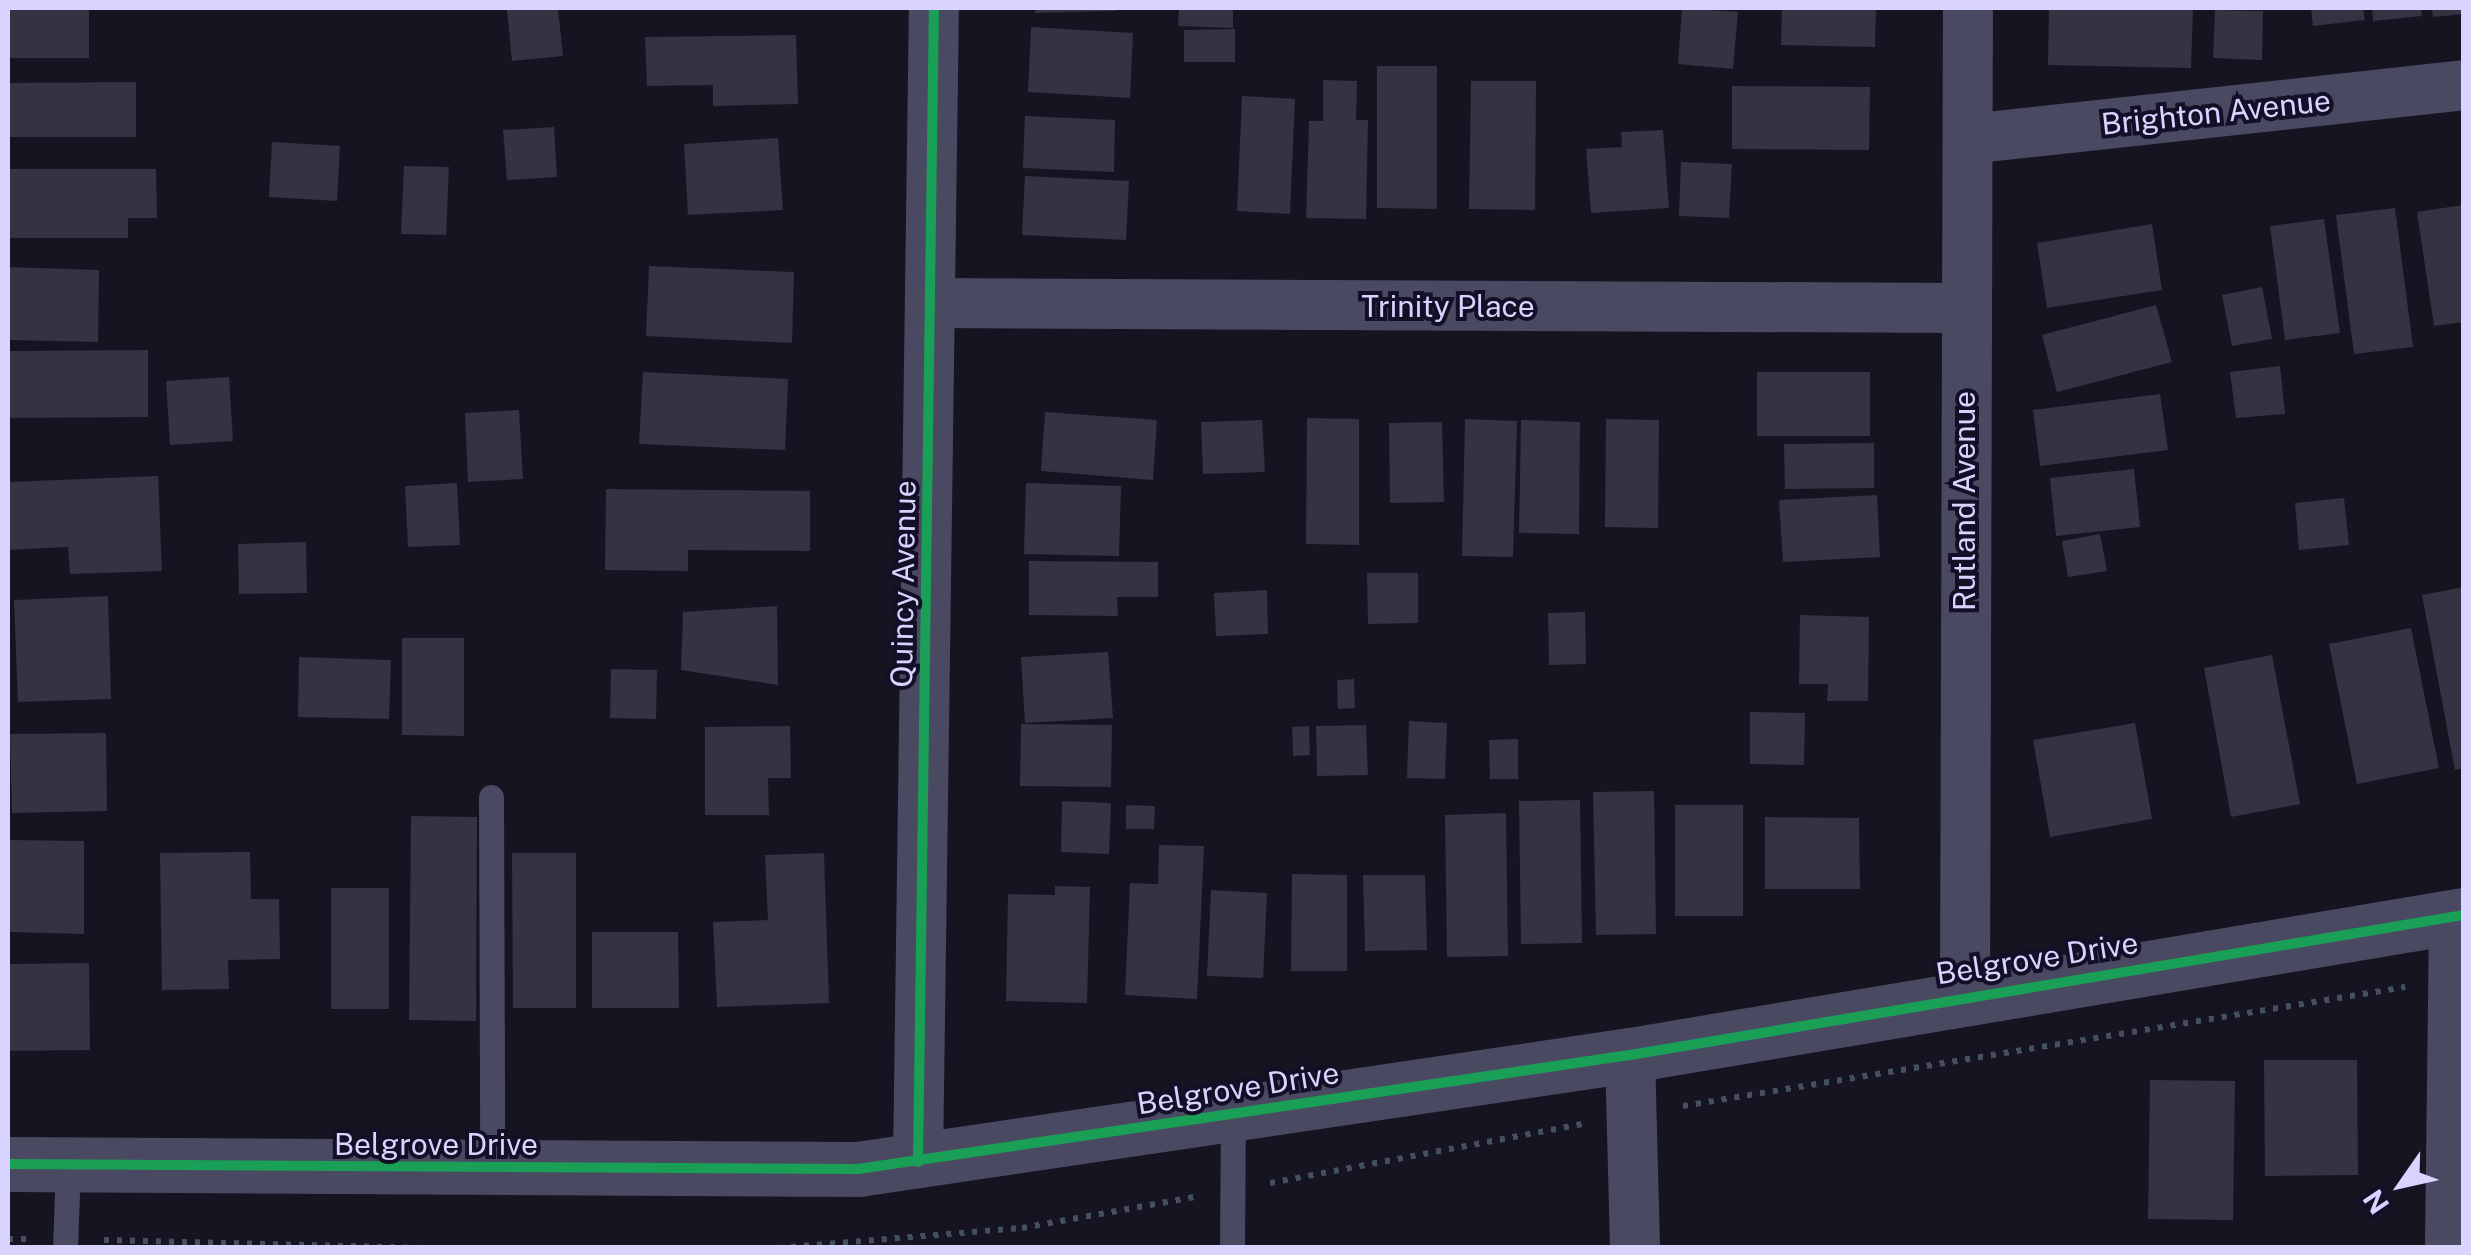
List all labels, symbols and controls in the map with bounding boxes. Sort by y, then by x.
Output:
street label: Brighton Avenue [2100,82,2332,142]
street label: Trinity Place [1361,288,1535,324]
street label: Rutland Avenue [1946,391,1982,611]
street label: Quincy Avenue [883,480,923,688]
street label: Belgrove Drive [1933,924,2141,992]
street label: Belgrove Drive [1134,1054,1342,1122]
street label: Belgrove Drive [334,1126,538,1162]
north arrow [2351,1135,2451,1235]
text: N [2356,1184,2396,1220]

